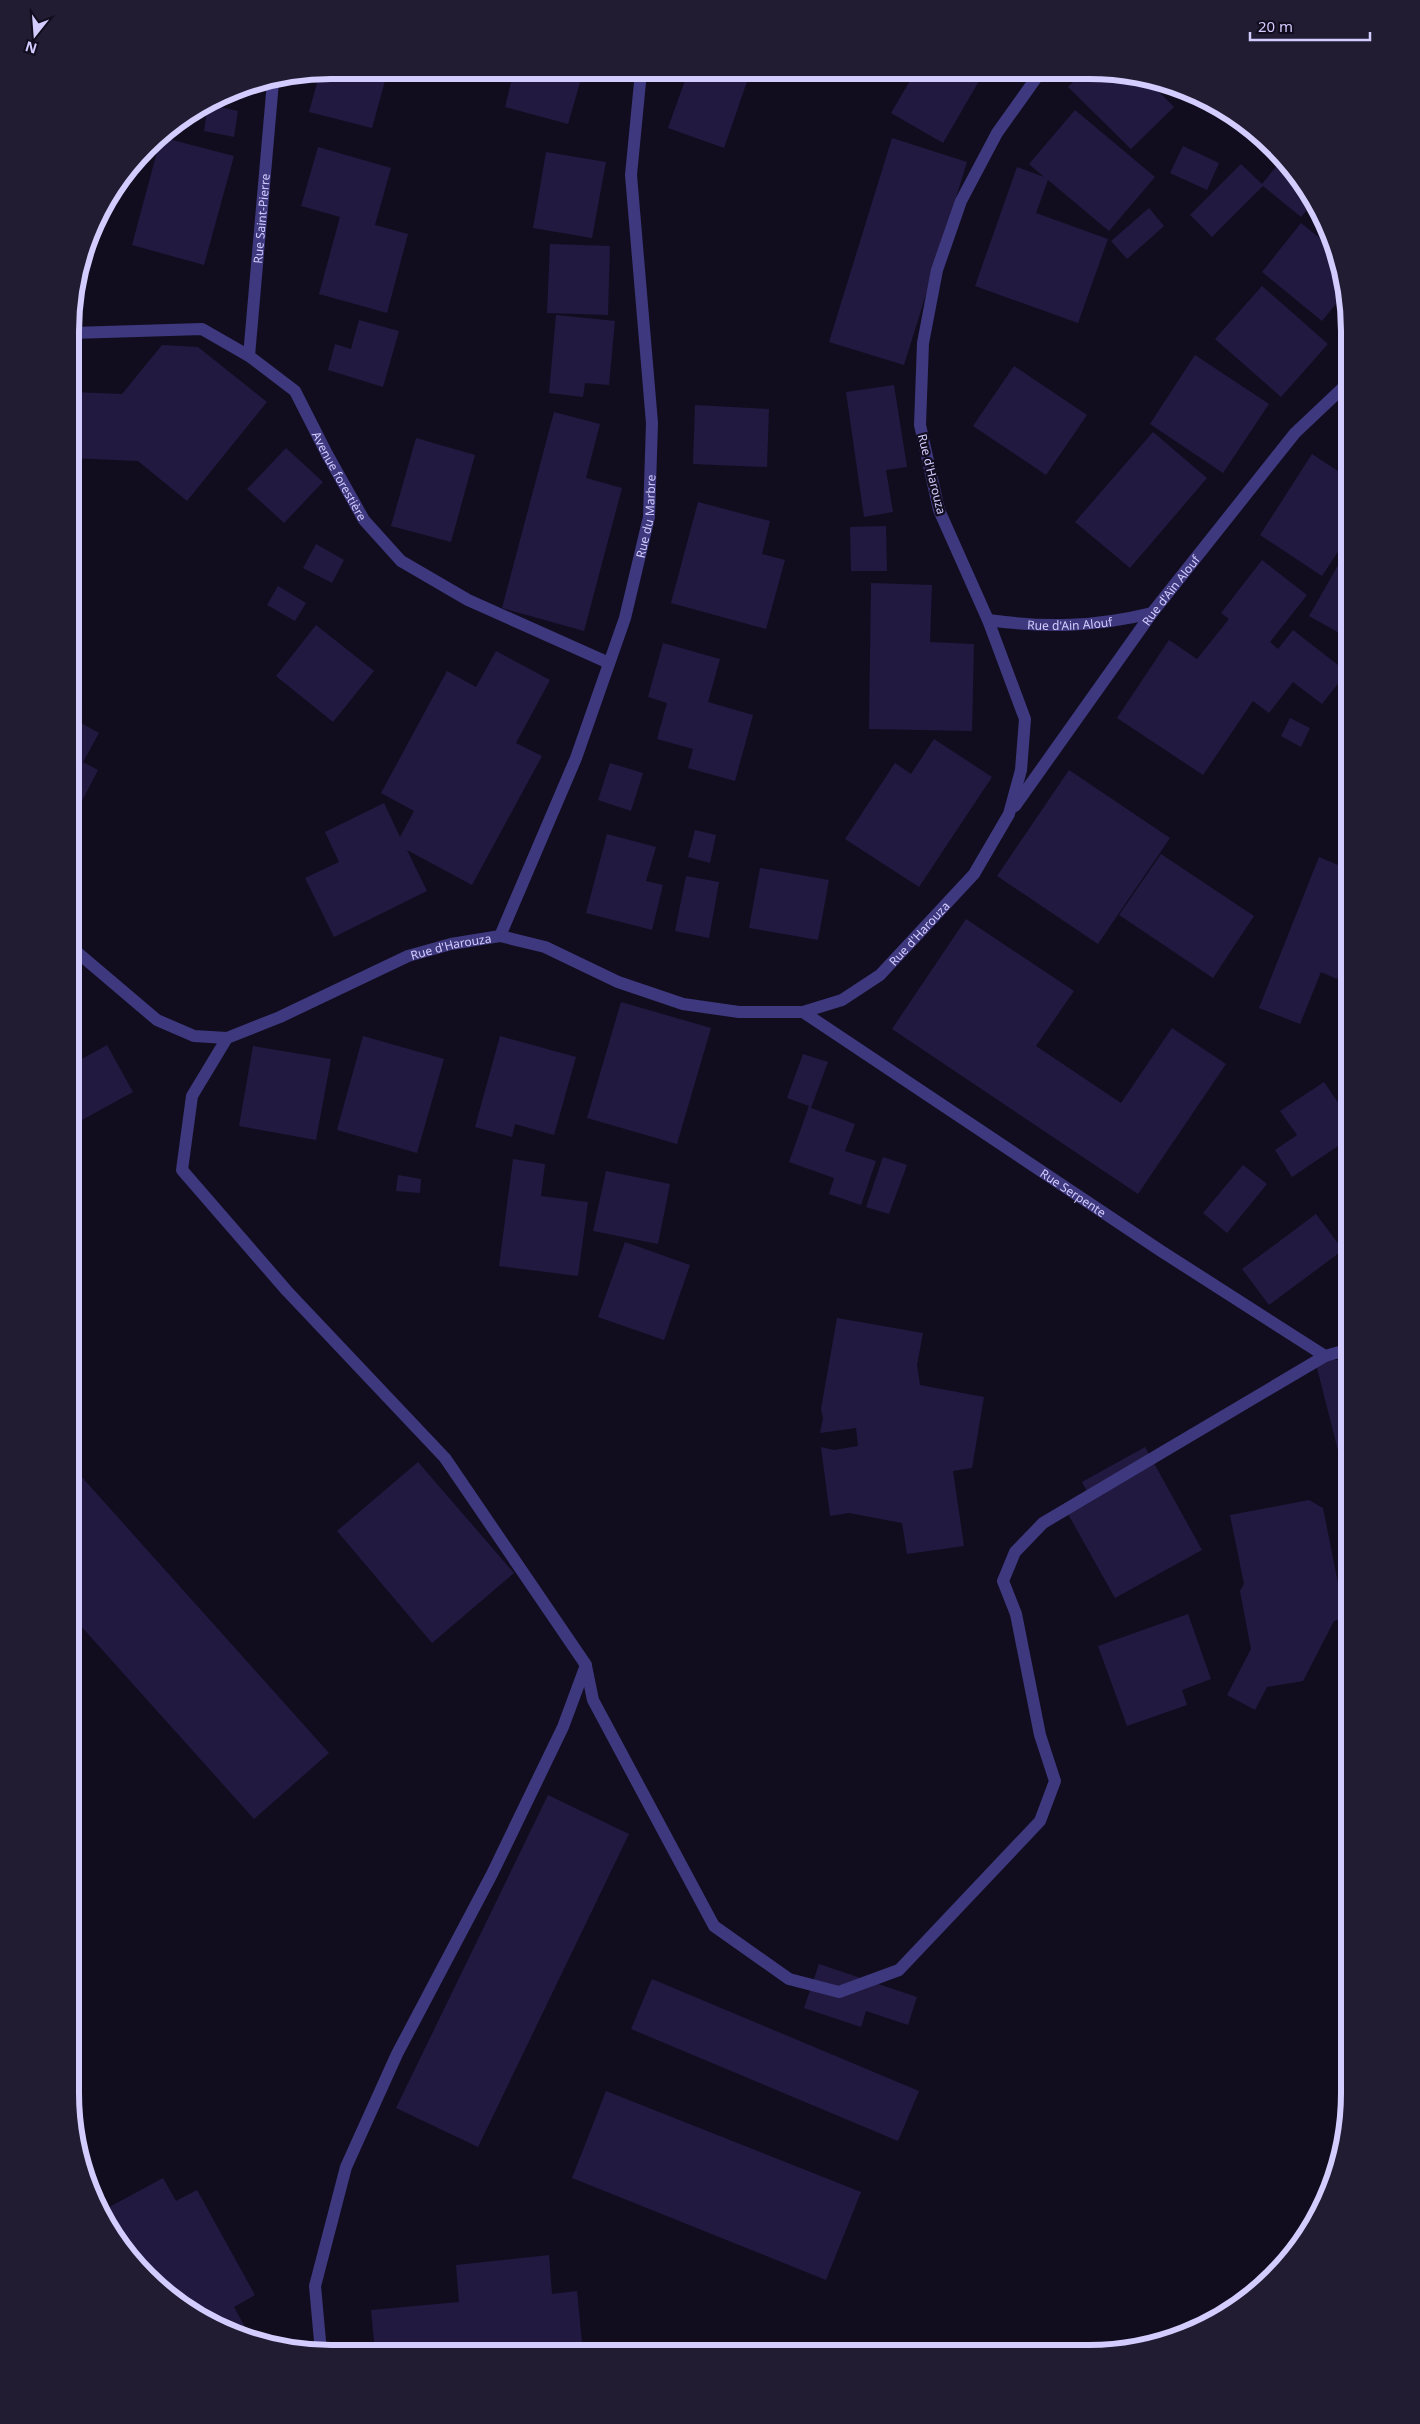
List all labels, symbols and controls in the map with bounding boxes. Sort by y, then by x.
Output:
north arrow [10,10,60,60]
scale bar [1250,10,1370,42]
text: 20 m [1258,16,1293,36]
text: N [23,37,39,59]
street label: Rue Saint-Pierre [249,172,273,264]
street label: Avenue forestière [308,428,371,524]
street label: Rue d'Harouza [914,432,950,516]
street label: Rue du Marbre [631,474,659,560]
street label: Rue d'Aïn Alouf [1137,551,1204,629]
street label: Rue d'Ain Alouf [1027,612,1114,634]
street label: Rue d'Harouza [885,897,953,969]
street label: Rue d'Harouza [408,929,492,963]
street label: Rue Serpente [1037,1164,1110,1221]

